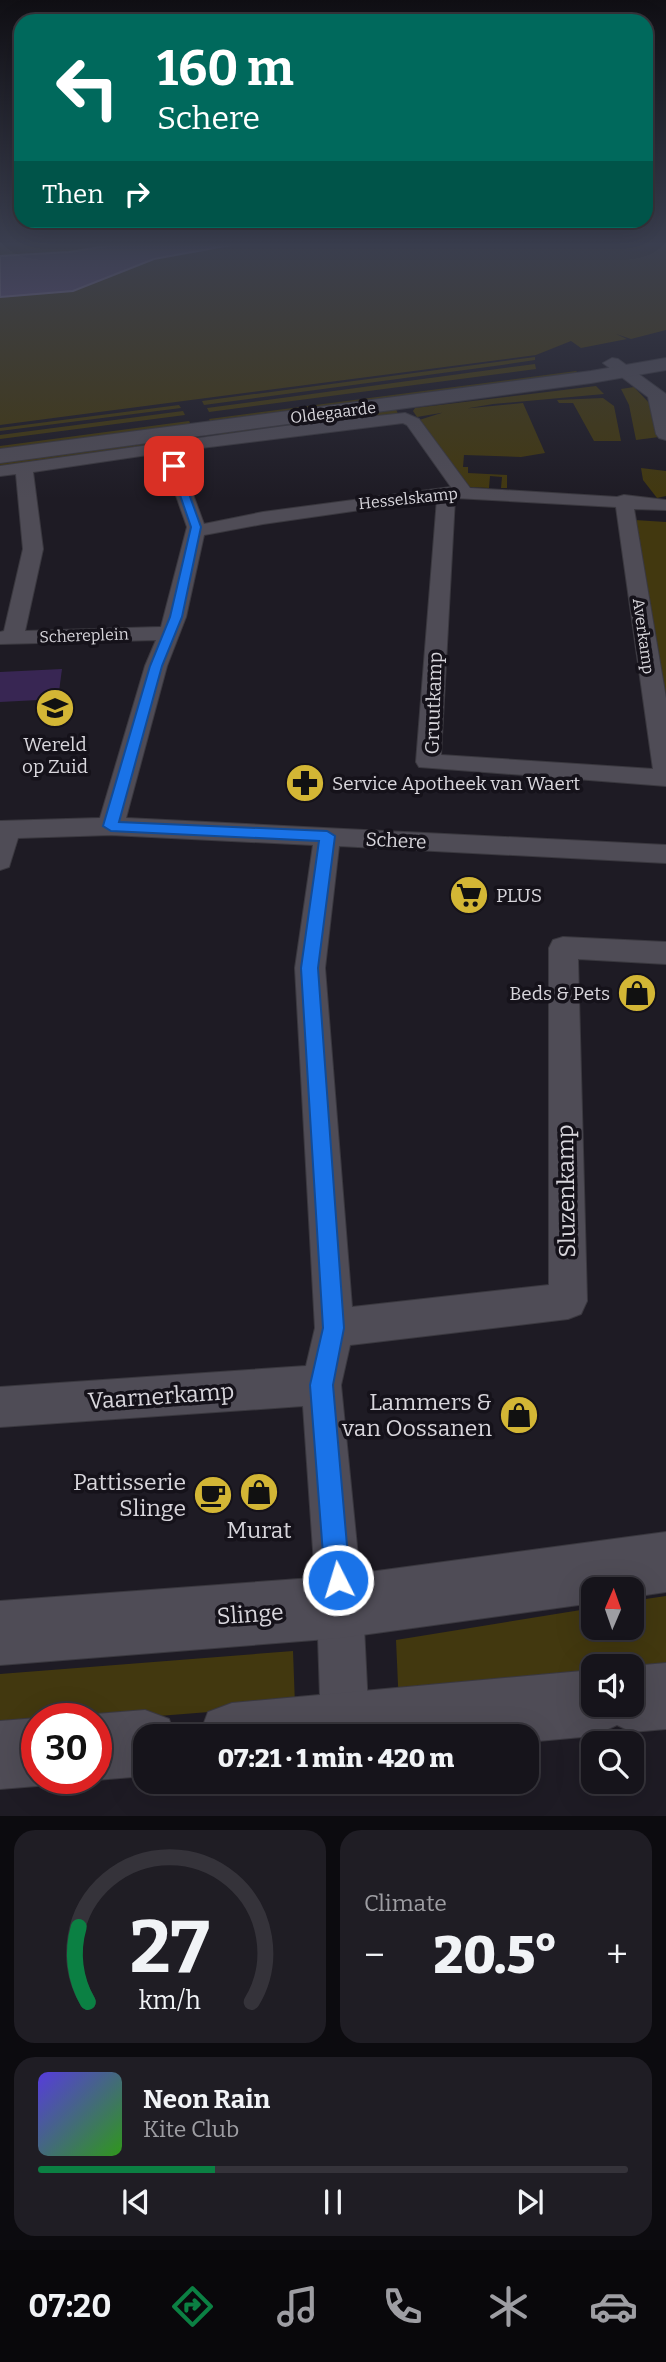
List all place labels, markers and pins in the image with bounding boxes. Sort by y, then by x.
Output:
pin [144,436,204,496]
school or university icon: Wereld op Zuid [34,687,76,729]
place label: Wereld op Zuid [22,733,88,778]
pharmacy icon: Service Apotheek van Waert [284,762,326,804]
place label: Service Apotheek van Waert [332,772,580,795]
supermarket icon: PLUS [448,874,490,916]
place label: PLUS [496,884,542,907]
shop icon: Beds & Pets [616,972,658,1014]
place label: Beds & Pets [509,982,610,1005]
place label: Lammers & van Oossanen [341,1388,492,1442]
shop icon: Lammers & van Oossanen [498,1394,540,1436]
place label: Pattisserie Slinge [73,1468,186,1522]
shop icon: Murat [238,1471,280,1513]
cafe icon: Pattisserie Slinge [192,1474,234,1516]
place label: Murat [226,1516,292,1544]

